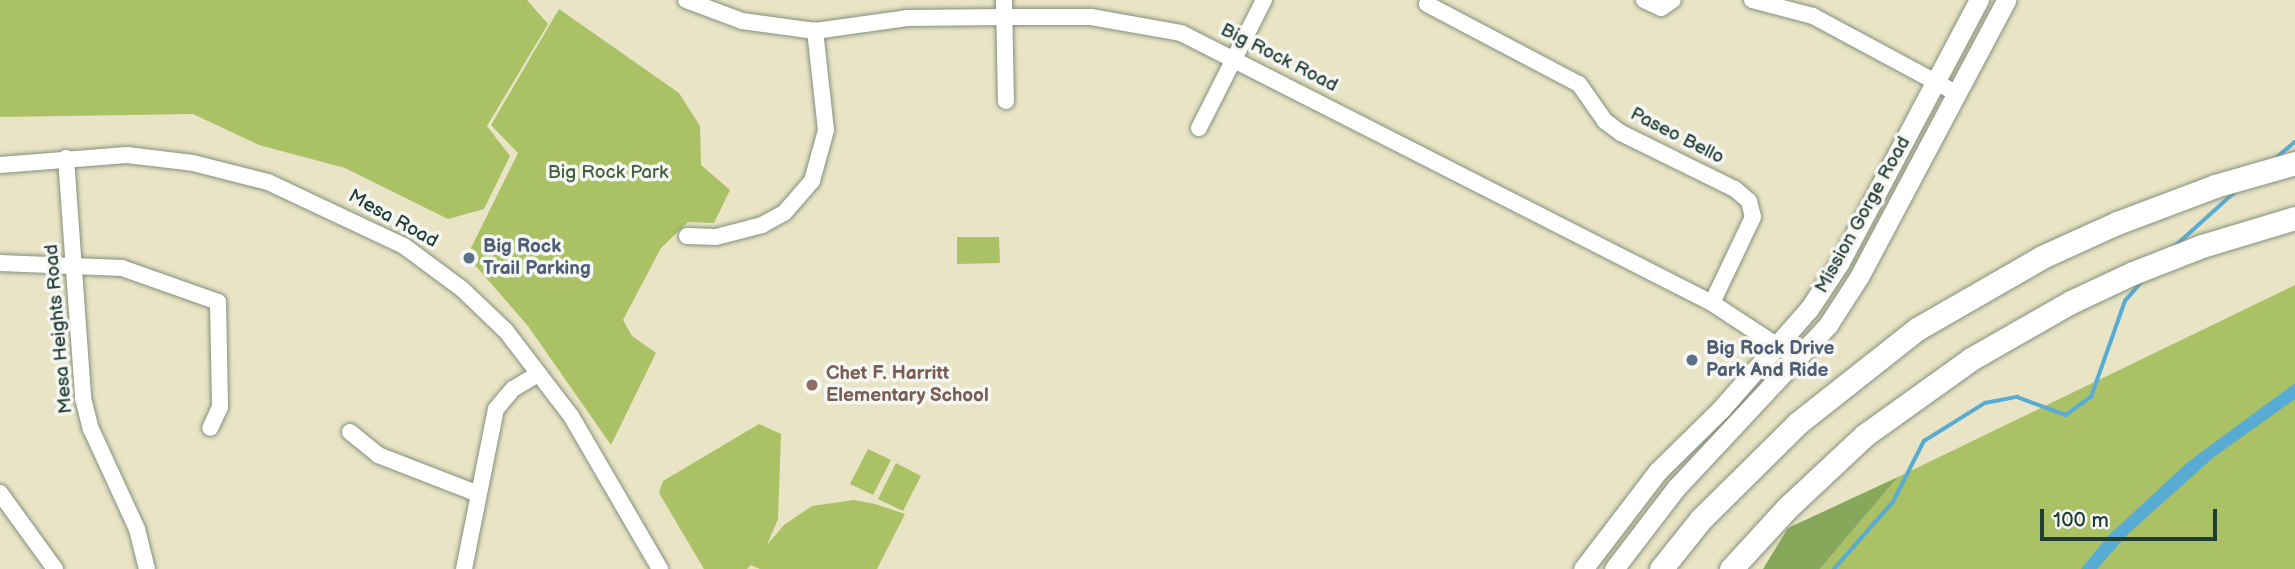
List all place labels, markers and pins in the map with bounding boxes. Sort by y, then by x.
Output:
place label: Big Rock Trail Parking [483,236,591,280]
marker: Big Rock Trail Parking [461,250,477,266]
place label: Big Rock Drive Park And Ride [1706,338,1834,382]
marker: Big Rock Drive Park And Ride [1684,352,1700,368]
place label: Chet F. Harritt Elementary School [826,363,989,407]
marker: Chet F. Harritt Elementary School [804,377,820,393]

